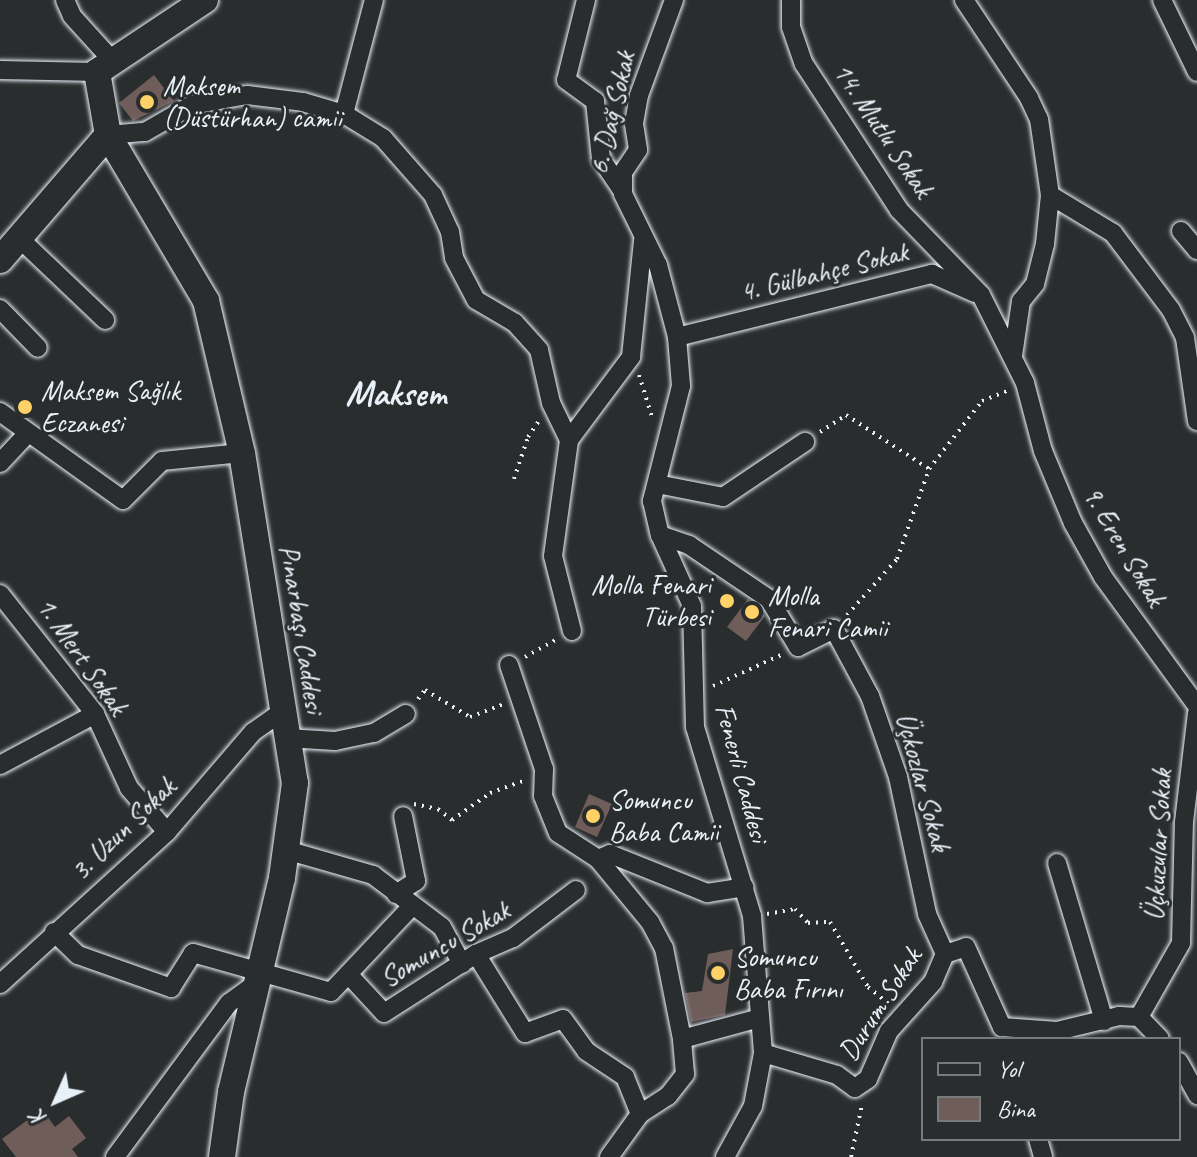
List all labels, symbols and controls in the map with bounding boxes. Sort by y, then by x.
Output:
street label: 6. Dağ Sokak [582,48,642,178]
street label: 14. Mutlu Sokak [826,57,940,203]
place label: Maksem (Düstürhan) camii [163,69,341,135]
marker: Maksem (Düstürhan) camii [138,93,156,111]
street label: 4. Gülbahçe Sokak [737,235,911,309]
district label: Maksem [346,372,446,416]
place label: Maksem Sağlık Eczanesi [41,374,180,440]
marker: Maksem Sağlık Eczanesi [16,398,34,416]
street label: 9. Eren Sokak [1075,480,1173,612]
street label: Pınarbaşı Caddesi [272,543,332,715]
place label: Molla Fenari Türbesi [593,568,711,634]
place label: Molla Fenari Camii [768,579,887,645]
street label: 1. Mert Sokak [29,591,135,721]
marker: Molla Fenari Türbesi [718,592,736,610]
marker: Molla Fenari Camii [743,603,761,621]
street label: Fenerli Caddesi [707,700,777,846]
street label: Üçkozlar Sokak [889,710,957,854]
street label: Üçkuzular Sokak [1137,769,1179,921]
street label: 3. Uzun Sokak [64,771,182,887]
place label: Somuncu Baba Camii [609,783,718,849]
marker: Somuncu Baba Camii [584,807,602,825]
street label: Somuncu Sokak [374,893,516,995]
place label: Somuncu Baba Fırını [734,940,842,1006]
street label: Durum Sokak [832,942,928,1066]
marker: Somuncu Baba Fırını [709,964,727,982]
legend [921,1037,1181,1141]
text: Yol [997,1054,1020,1084]
north arrow [16,1061,96,1141]
text: Bina [997,1094,1035,1124]
text: K [25,1104,53,1132]

